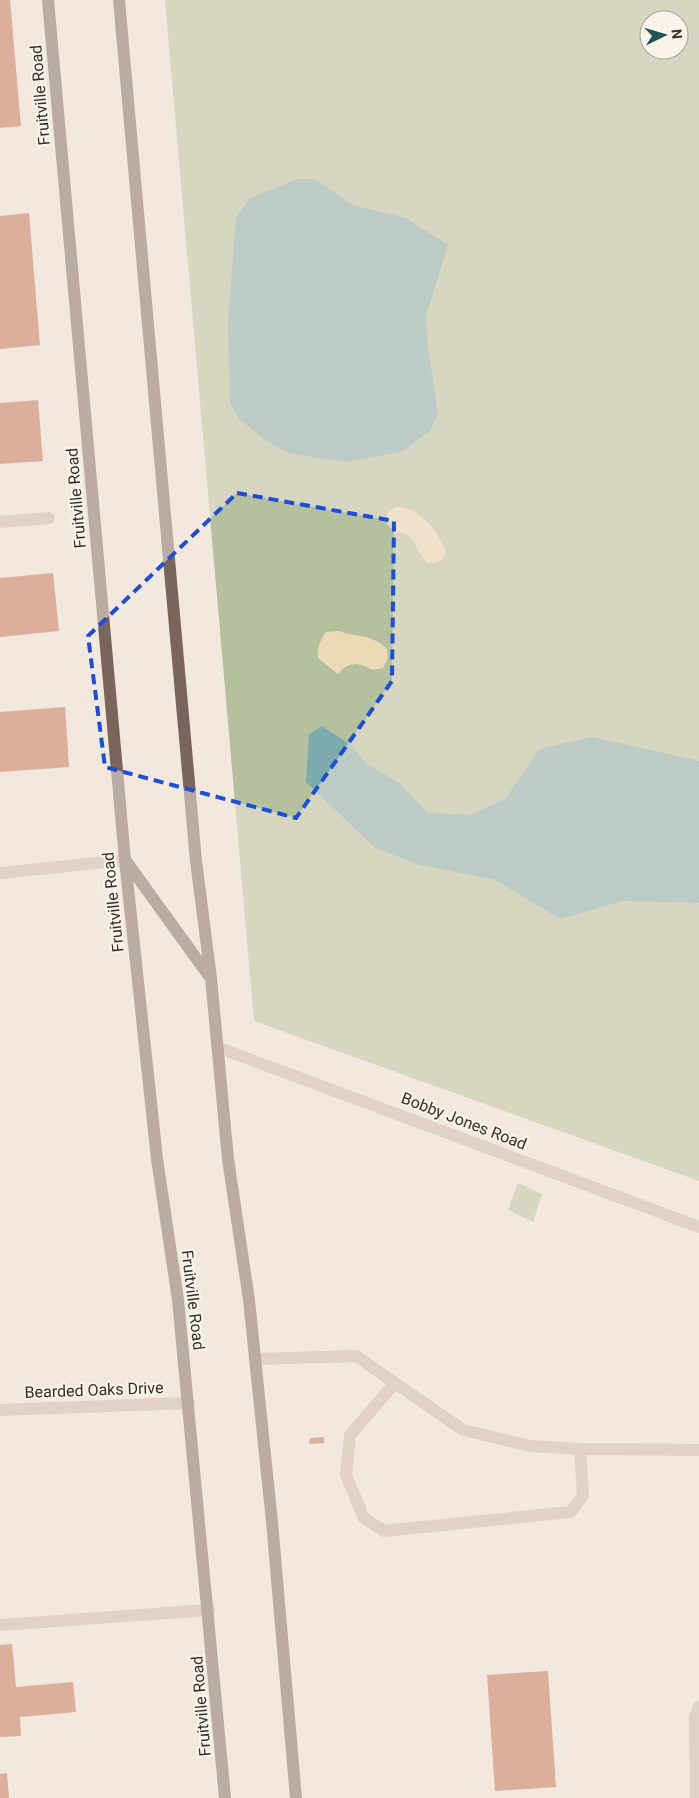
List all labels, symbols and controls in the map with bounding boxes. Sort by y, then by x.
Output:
north arrow [639,10,689,60]
text: N [669,28,685,39]
street label: Fruitville Road [26,44,54,146]
street label: Fruitville Road [62,447,90,549]
street label: Fruitville Road [98,851,128,953]
street label: Bobby Jones Road [399,1088,529,1154]
street label: Fruitville Road [177,1249,209,1351]
street label: Bearded Oaks Drive [24,1378,164,1402]
street label: Fruitville Road [187,1655,215,1757]

